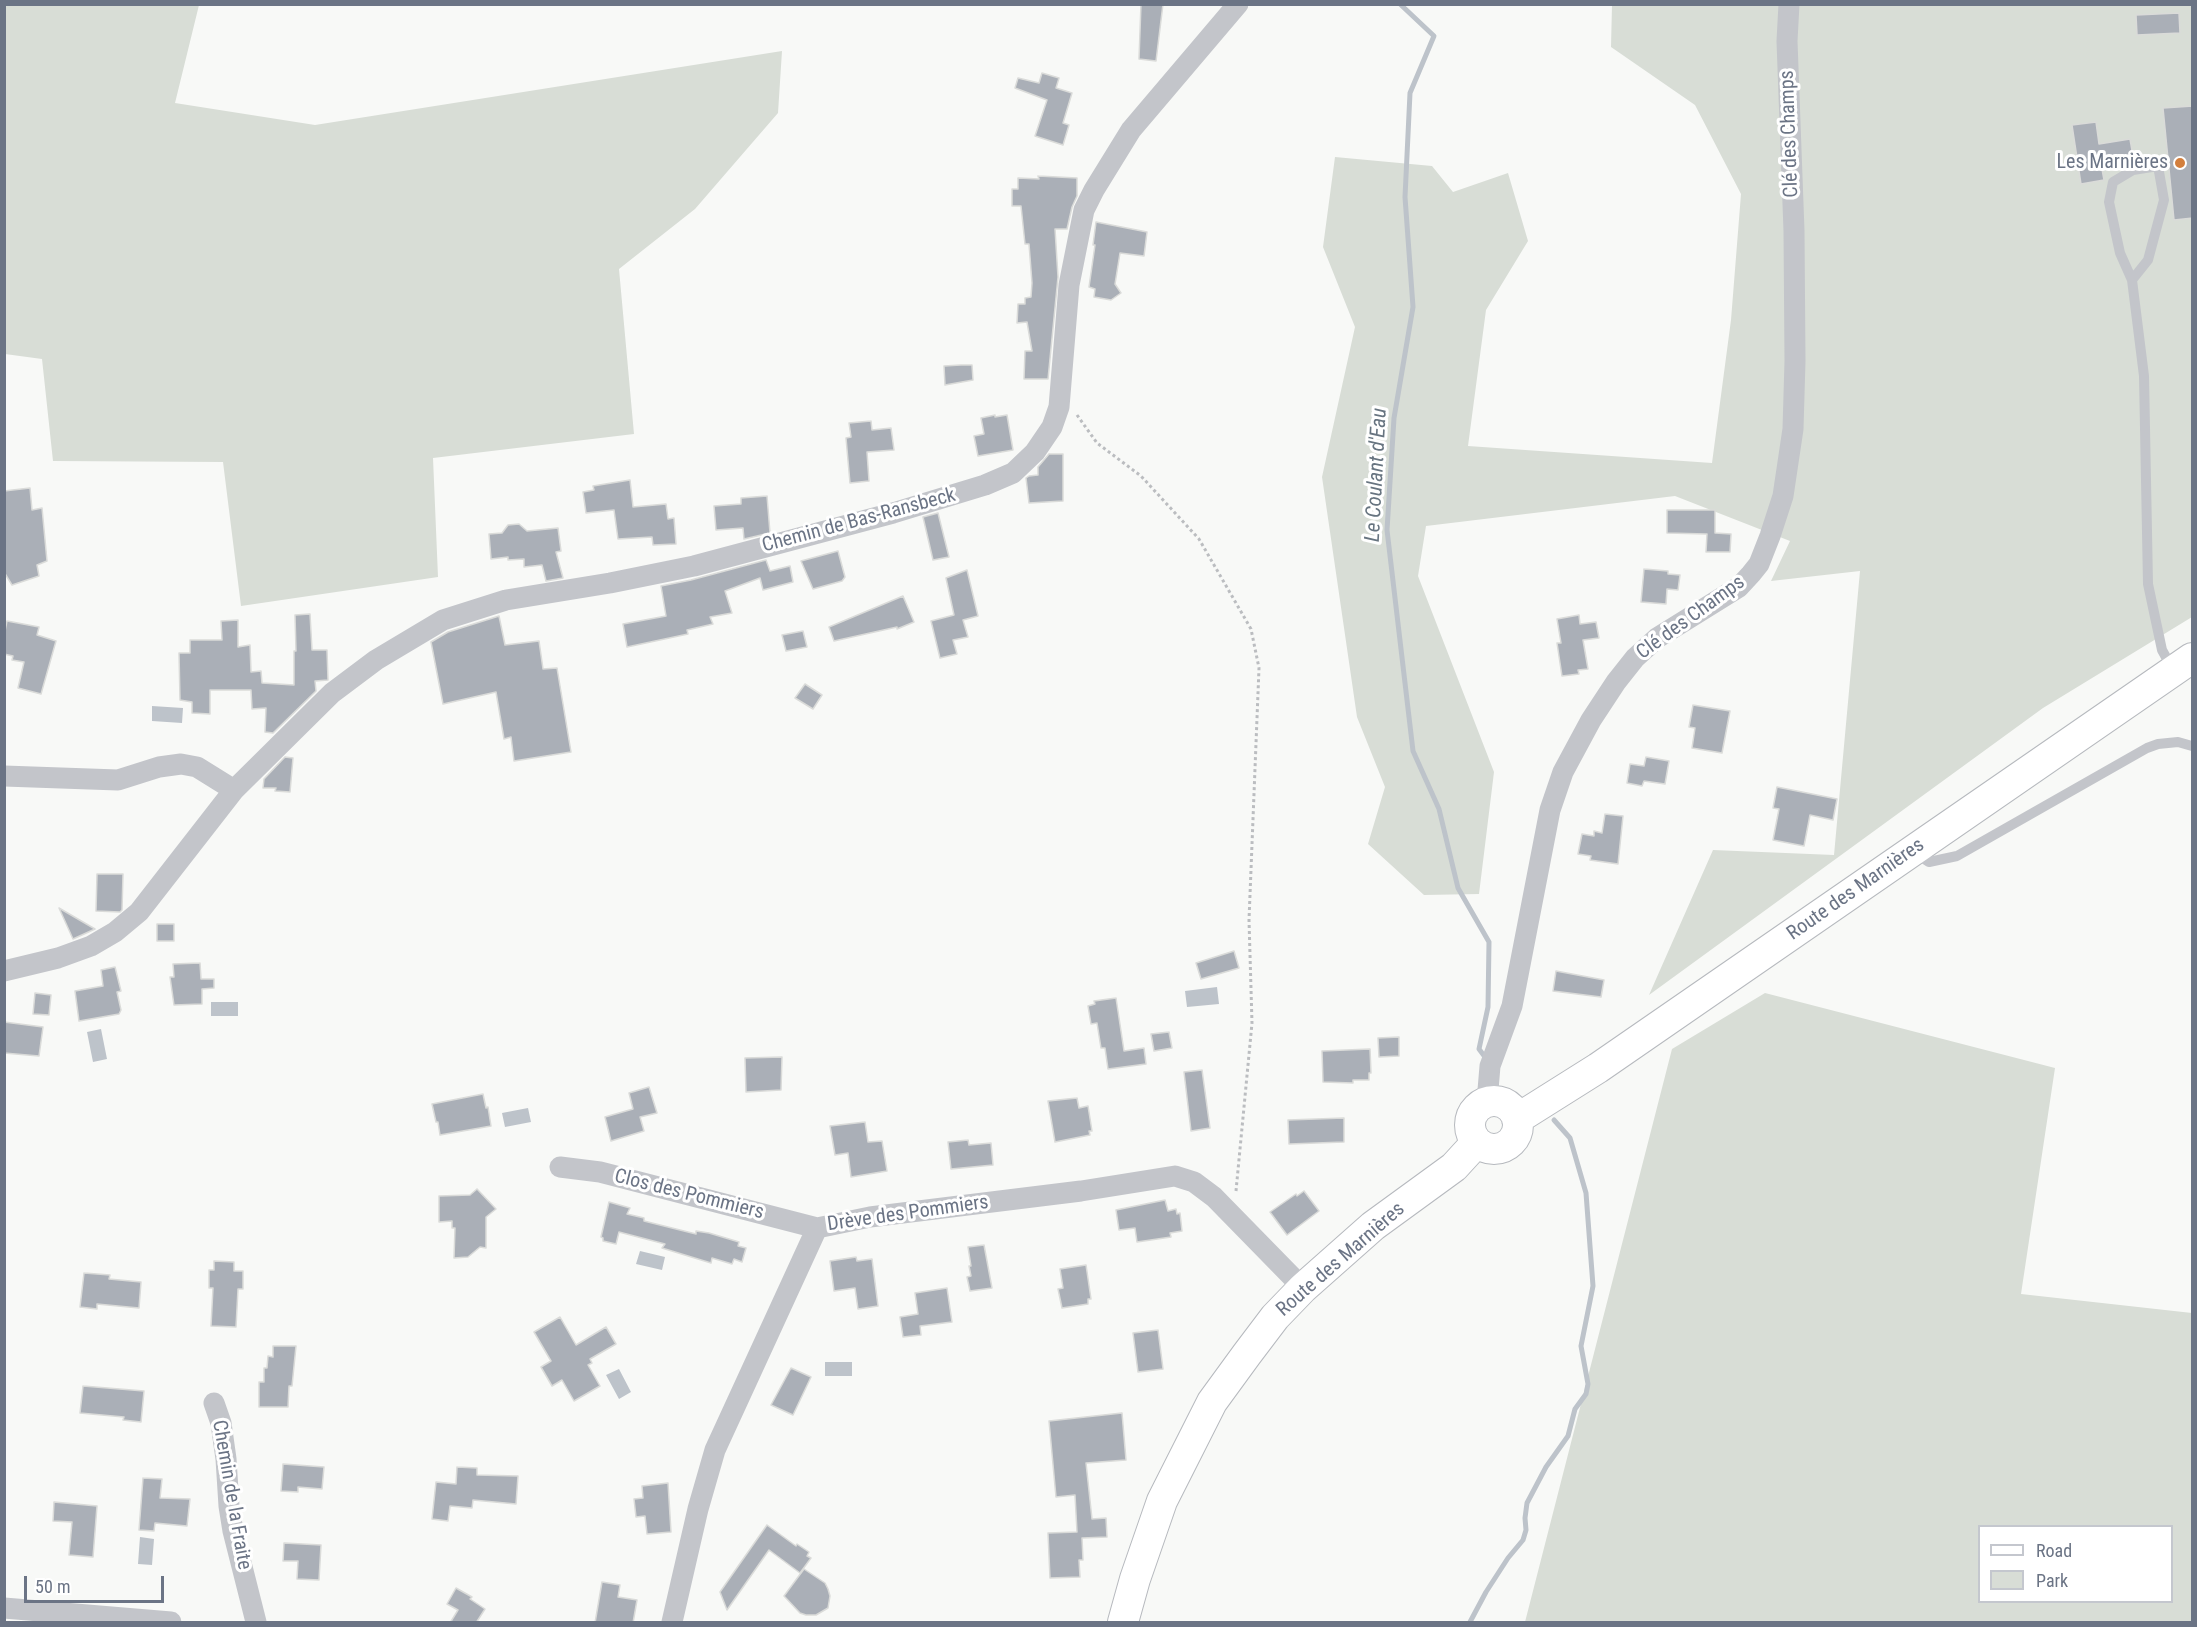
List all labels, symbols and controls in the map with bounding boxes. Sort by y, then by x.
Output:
street label: Clé des Champs [1776,70,1804,198]
place label: Les Marnières [2057,151,2168,175]
marker: Les Marnières [2173,156,2187,170]
water label: Le Coulant d'Eau [1361,407,1393,543]
street label: Chemin de Bas-Ransbeck [760,484,958,558]
street label: Clé des Champs [1632,571,1750,665]
street label: Route des Marnières [1783,834,1929,946]
street label: Clos des Pommiers [612,1165,766,1225]
street label: Drève des Pommiers [826,1191,990,1237]
street label: Route des Marnières [1272,1198,1410,1322]
street label: Chemin de la Fraite [206,1418,256,1572]
legend [1978,1525,2173,1603]
text: Road [2036,1540,2072,1561]
scale bar [27,1564,166,1602]
text: Park [2036,1570,2068,1591]
text: 50 m [35,1576,70,1597]

